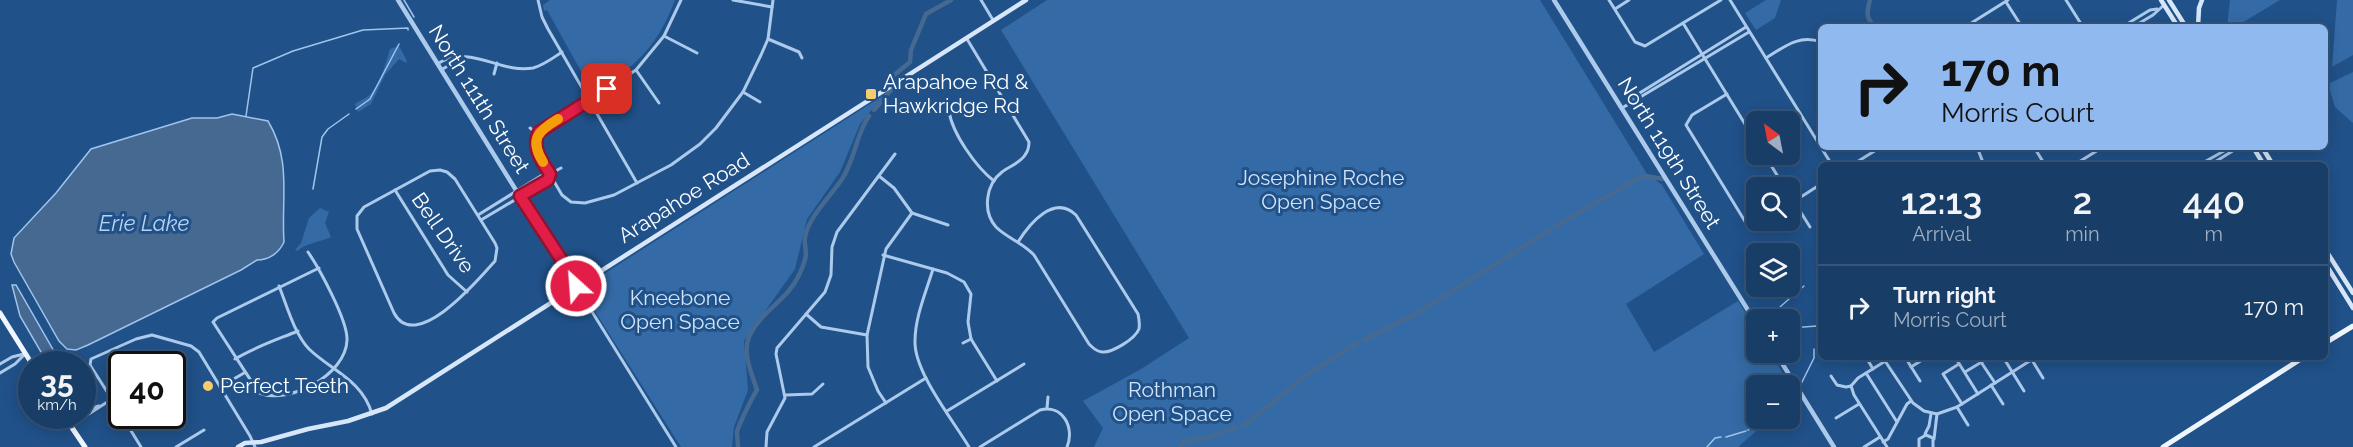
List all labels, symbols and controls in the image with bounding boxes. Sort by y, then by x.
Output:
street label: North 111th Street [424,20,535,178]
text: 170 m [1941,47,2060,96]
icon: right [1842,48,1920,126]
pin [581,63,632,114]
place label: Arapahoe Rd & Hawkridge Rd [883,69,1029,118]
icon: arrive [590,72,623,105]
street label: North 119th Street [1613,72,1726,233]
marker: Arapahoe Rd & Hawkridge Rd [864,87,878,101]
text: Morris Court [1941,97,2094,128]
north arrow [1746,111,1800,165]
map controls [1746,111,1800,429]
street label: Arapahoe Road [613,147,754,248]
park label: Josephine Roche Open Space [1238,165,1404,214]
button: search [1746,177,1800,231]
text: 12:13 [1901,180,1982,222]
text: 2 [2072,180,2092,222]
text: 440 [2182,180,2245,222]
street label: Bell Drive [407,188,480,278]
water label: Erie Lake [99,210,190,236]
text: Arrival [1912,222,1971,246]
text: min [2065,222,2100,246]
text: m [2205,222,2223,246]
button: layers [1746,243,1800,297]
position arrow [544,254,608,318]
text: Turn right [1893,282,1996,308]
park label: Kneebone Open Space [620,285,740,334]
icon: right [1842,291,1875,324]
text: 170 m [2244,294,2304,320]
text: Morris Court [1893,308,2007,332]
button: + [1746,309,1800,363]
speed limit sign: 40 [108,351,186,429]
text: 35 [40,365,74,400]
place label: Perfect Teeth [220,373,349,398]
button: − [1746,375,1800,429]
park label: Rothman Open Space [1112,377,1232,426]
marker: Perfect Teeth [201,379,215,393]
text: km/h [37,396,77,414]

